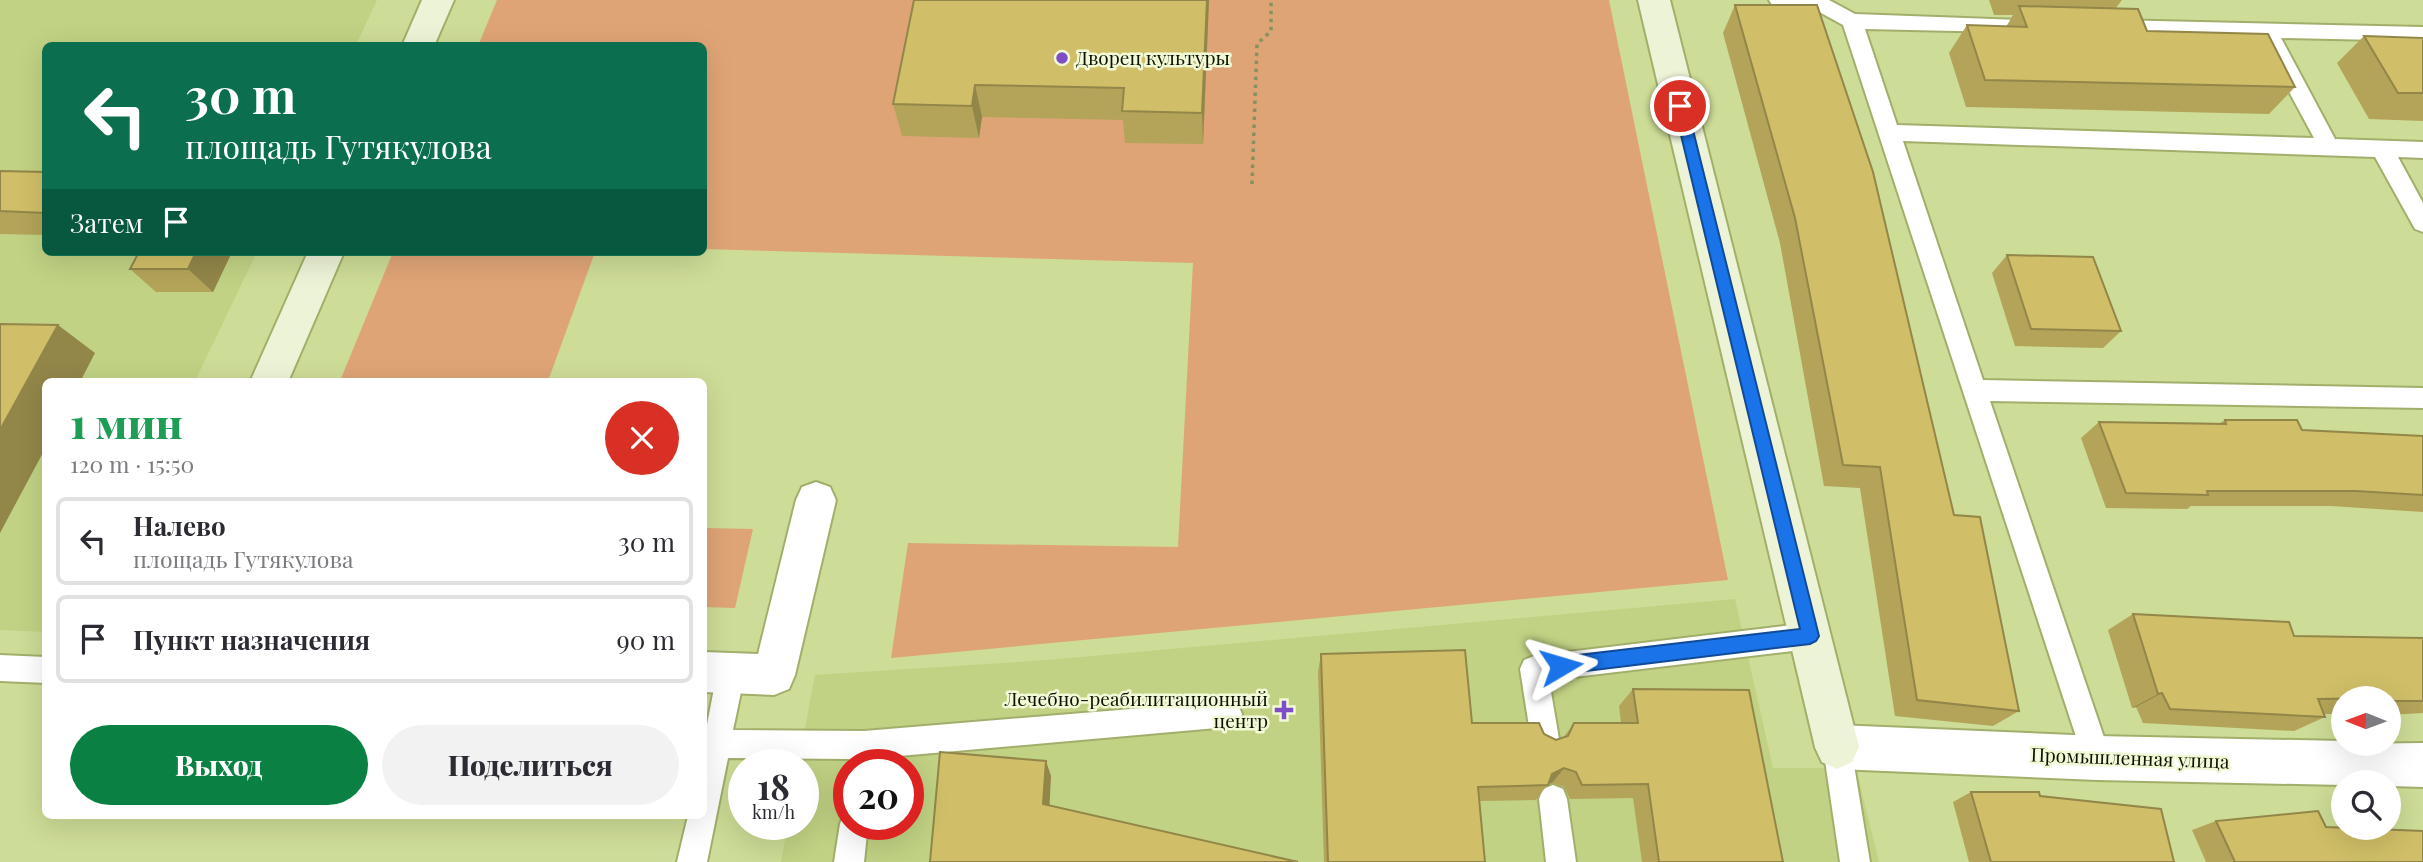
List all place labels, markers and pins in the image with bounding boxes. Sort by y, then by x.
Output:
place label: Дворец культуры [1076,44,1230,70]
marker: Дворец культуры [1054,50,1070,66]
pin [1650,76,1710,136]
place label: Лечебно-реабилитационный центр [1003,685,1268,733]
marker: Лечебно-реабилитационный центр [1274,700,1294,720]

